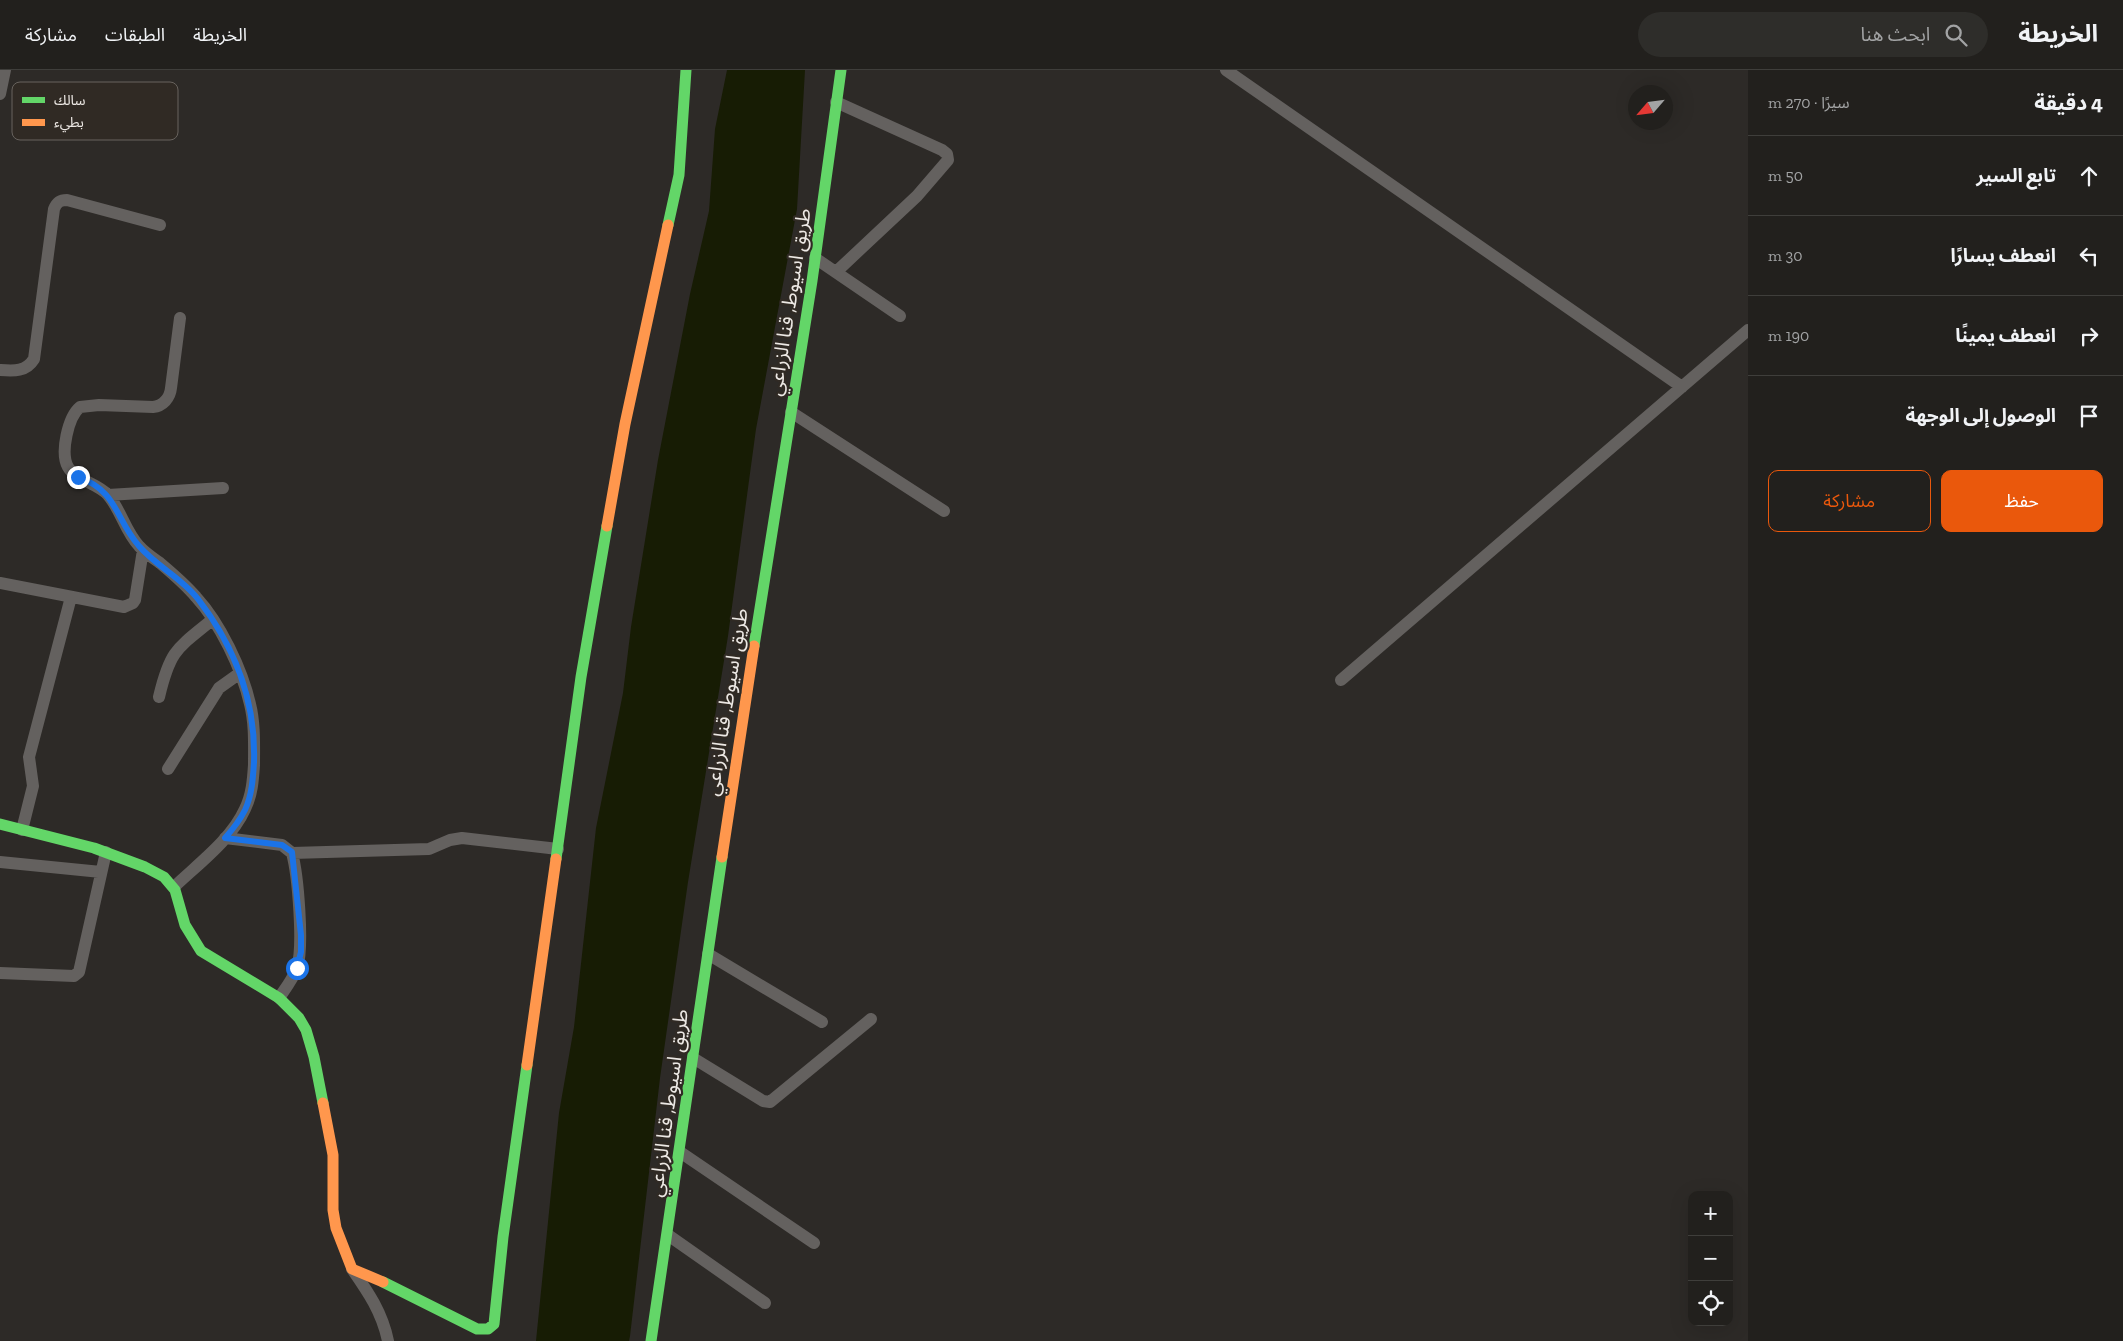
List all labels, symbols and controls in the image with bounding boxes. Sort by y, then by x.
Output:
search box [1638,12,1988,57]
text: الخريطة [2018,19,2098,48]
icon: search [1942,21,1970,49]
text: ابحث هنا [1861,23,1930,46]
text: مشاركة [25,24,77,46]
text: الطبقات [105,24,165,46]
text: الخريطة [193,24,247,46]
legend [12,82,178,140]
north arrow [1628,85,1673,130]
text: 4 دقيقة [2034,90,2103,115]
text: سالك [54,92,86,109]
text: سيرًا · 270 m [1768,93,1849,112]
text: بطيء [54,114,84,133]
icon: ahead [2075,162,2103,190]
text: تابع السير [1976,164,2056,187]
text: 50 m [1768,166,1803,185]
street label: طريق اسيوط, قنا الزراعي [762,206,819,398]
icon: left [2075,242,2103,270]
text: انعطف يسارًا [1950,244,2056,267]
text: 30 m [1768,246,1803,265]
icon: right [2075,322,2103,350]
text: انعطف يمينًا [1955,324,2056,347]
text: 190 m [1768,326,1809,345]
icon: arrive [2075,402,2103,430]
text: الوصول إلى الوجهة [1905,404,2056,427]
route end [67,466,90,489]
button: مشاركة [1768,470,1931,532]
button: حفظ [1941,470,2103,532]
street label: طريق اسيوط, قنا الزراعي [699,606,756,798]
route start [286,957,309,980]
street label: طريق اسيوط, قنا الزراعي [643,1007,697,1199]
map controls [1688,1191,1733,1326]
button: + [1688,1191,1733,1236]
button: − [1688,1236,1733,1281]
button: locate [1688,1281,1733,1326]

